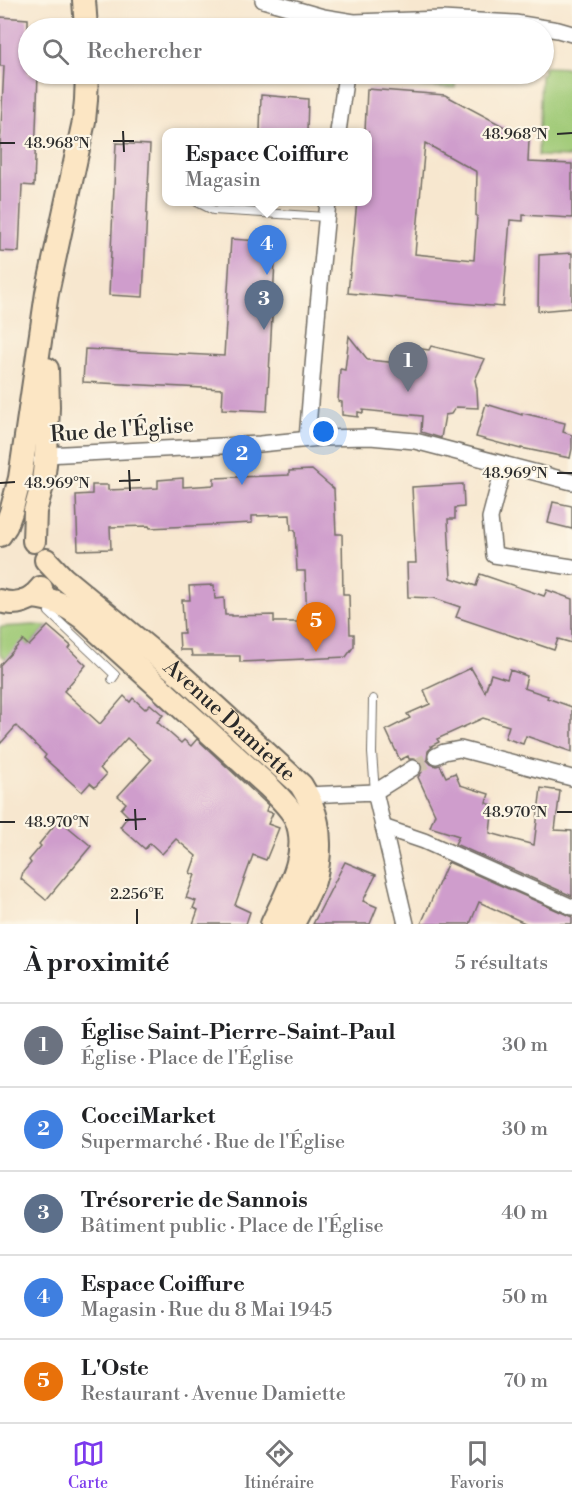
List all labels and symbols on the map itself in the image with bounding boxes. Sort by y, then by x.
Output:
text: 48.968°N [482,125,548,144]
text: 48.968°N [24,134,90,153]
pin: 4 [248,226,286,275]
pin: 3 [244,280,284,330]
pin: 1 [388,342,428,392]
street label: Rue de l'Église [49,411,195,448]
your location [309,417,338,446]
pin: 2 [222,436,262,485]
text: 48.969°N [482,464,548,483]
text: 48.969°N [24,474,90,493]
pin: 5 [296,602,336,652]
street label: Avenue Damiette [157,653,302,787]
text: 48.970°N [483,803,547,822]
text: 48.970°N [25,813,89,832]
text: 2.256°E [110,885,164,904]

